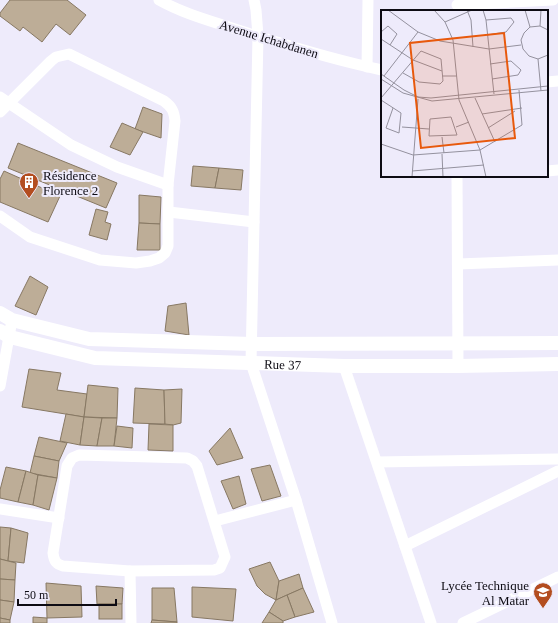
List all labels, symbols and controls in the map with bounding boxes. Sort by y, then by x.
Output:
inset map [381,10,548,177]
street label: Avenue Ichabdanen [218,17,321,61]
place label: Résidence Florence 2 [43,168,98,198]
building icon: Résidence Florence 2 [18,171,40,199]
street label: Rue 37 [264,356,302,372]
place label: Lycée Technique Al Matar [441,578,530,608]
scale bar [18,581,116,607]
school or university icon: Lycée Technique Al Matar [532,581,554,609]
text: 50 m [24,588,49,602]

